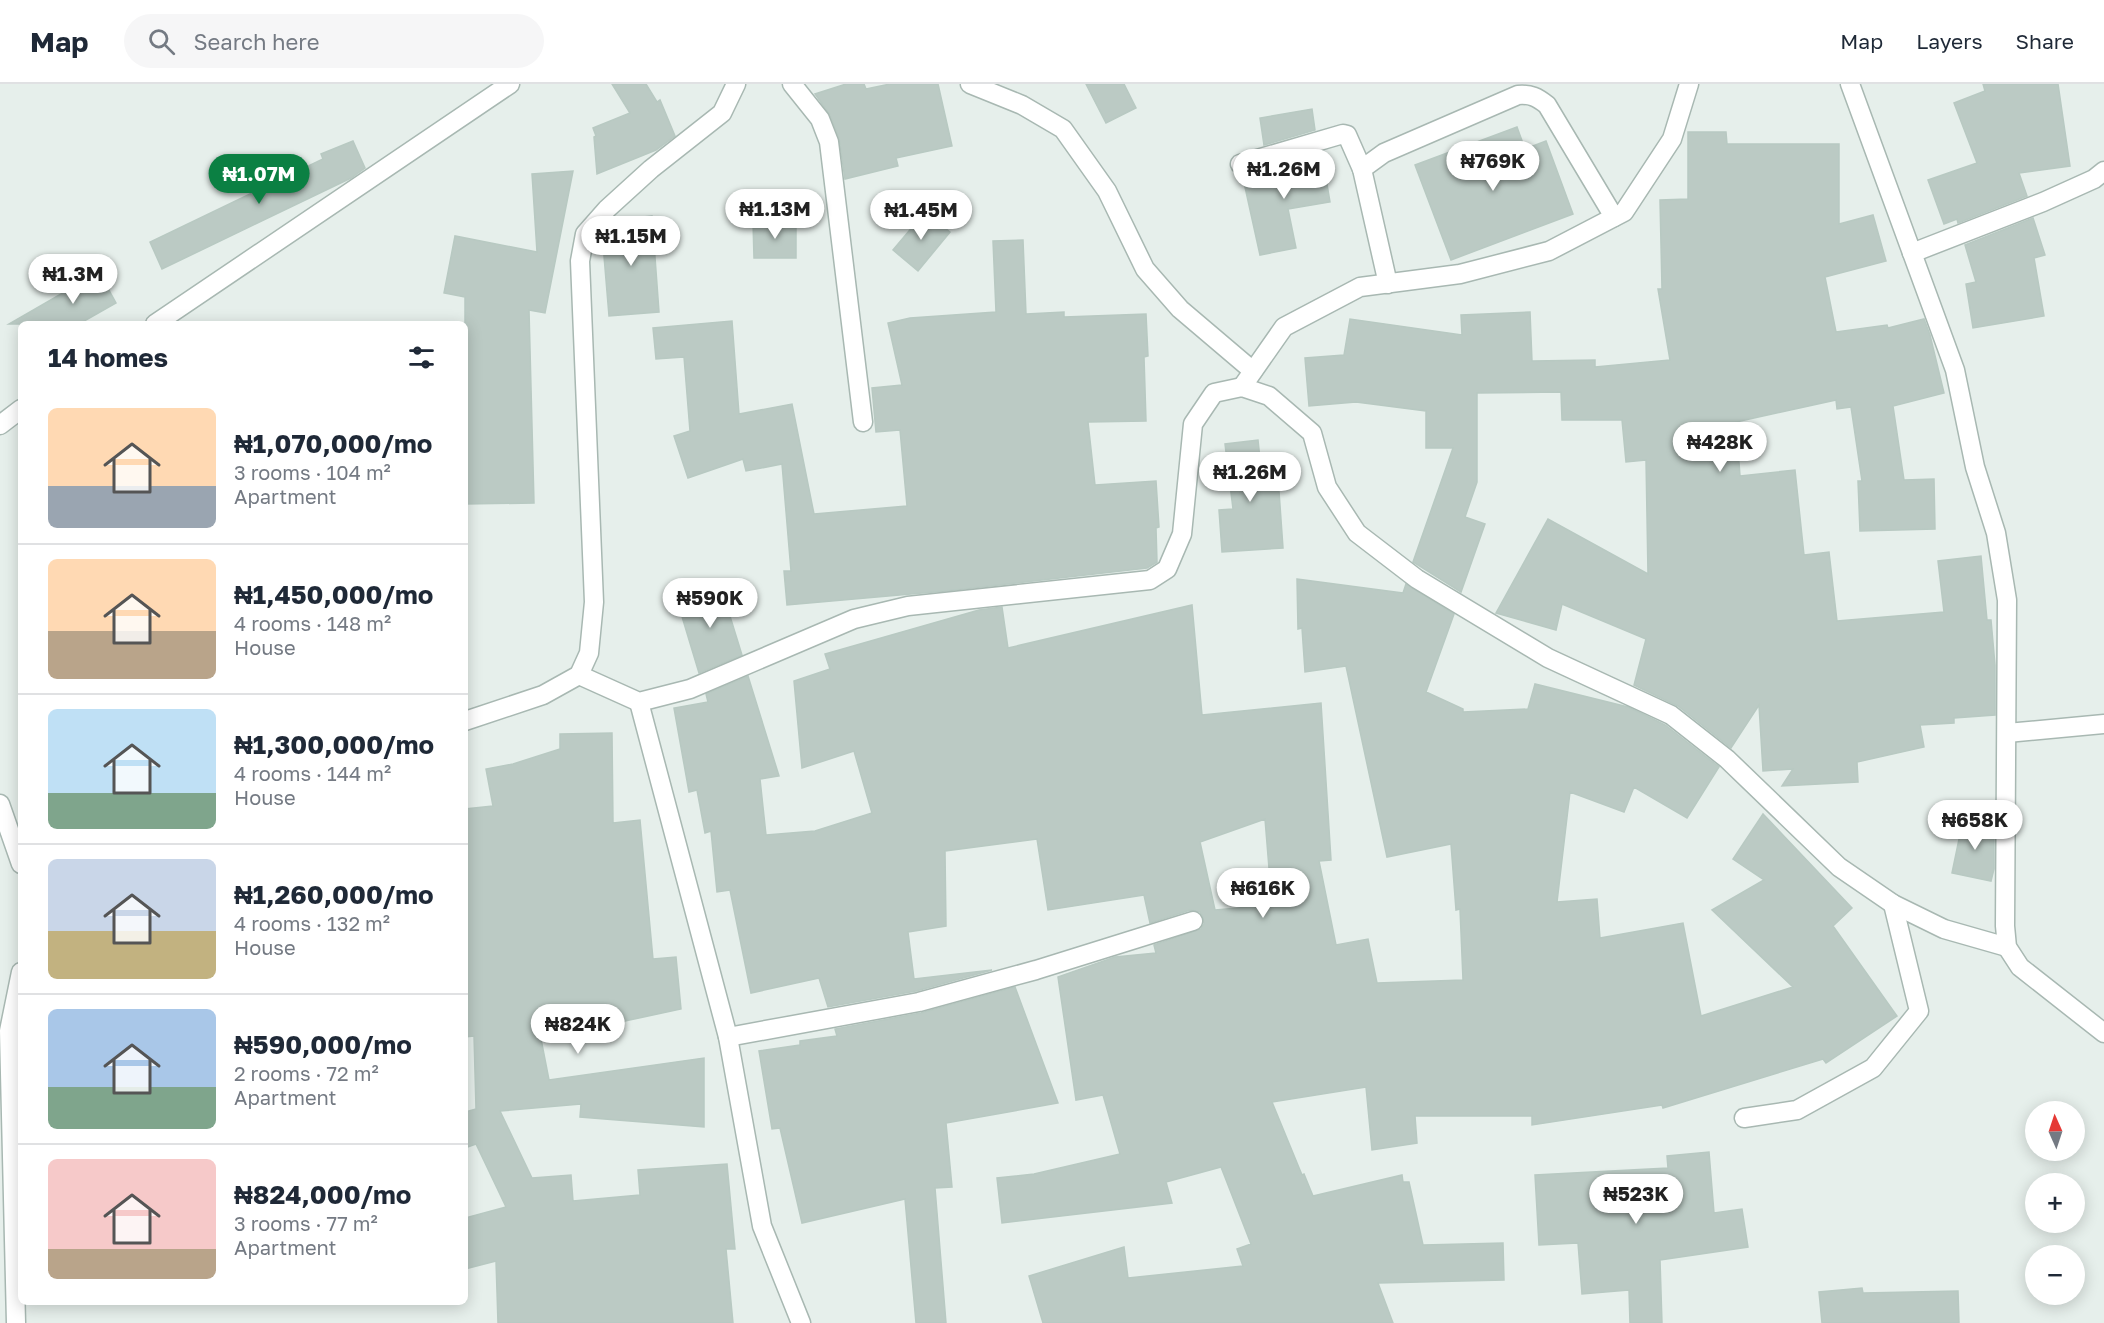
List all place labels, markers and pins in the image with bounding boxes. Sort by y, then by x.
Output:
pin: ₦769K [1451,141,1535,192]
pin: ₦1.26M [1235,149,1333,200]
pin: ₦1.07M [210,154,308,205]
pin: ₦1.13M [726,189,824,240]
pin: ₦1.45M [872,190,970,241]
pin: ₦1.15M [582,216,680,267]
pin: ₦1.3M [31,254,115,305]
pin: ₦428K [1678,422,1762,473]
pin: ₦1.26M [1201,452,1299,503]
pin: ₦590K [668,578,752,629]
pin: ₦658K [1933,800,2017,851]
pin: ₦616K [1221,868,1305,919]
pin: ₦824K [536,1004,620,1055]
pin: ₦523K [1594,1174,1678,1225]

